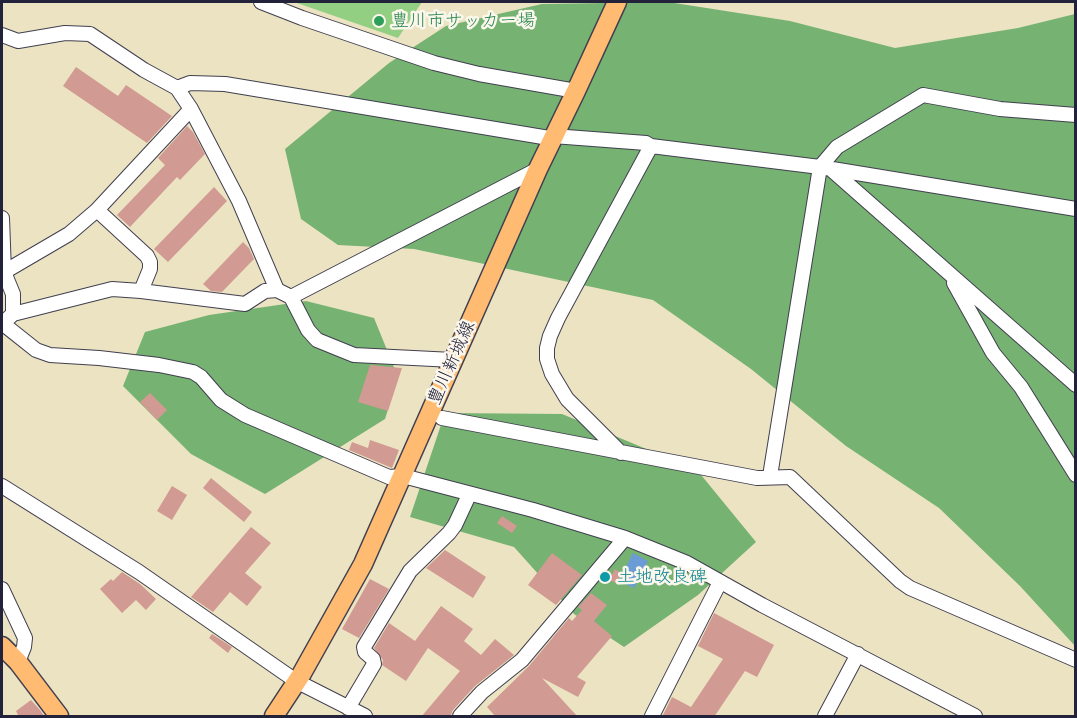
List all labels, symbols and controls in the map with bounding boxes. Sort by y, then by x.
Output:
place label: 豊川市サッカー場 [391,10,535,32]
marker: 豊川市サッカー場 [372,14,386,28]
street label: 豊川新城線 [424,317,480,409]
place label: 土地改良碑 [617,566,707,588]
marker: 土地改良碑 [598,570,612,584]

